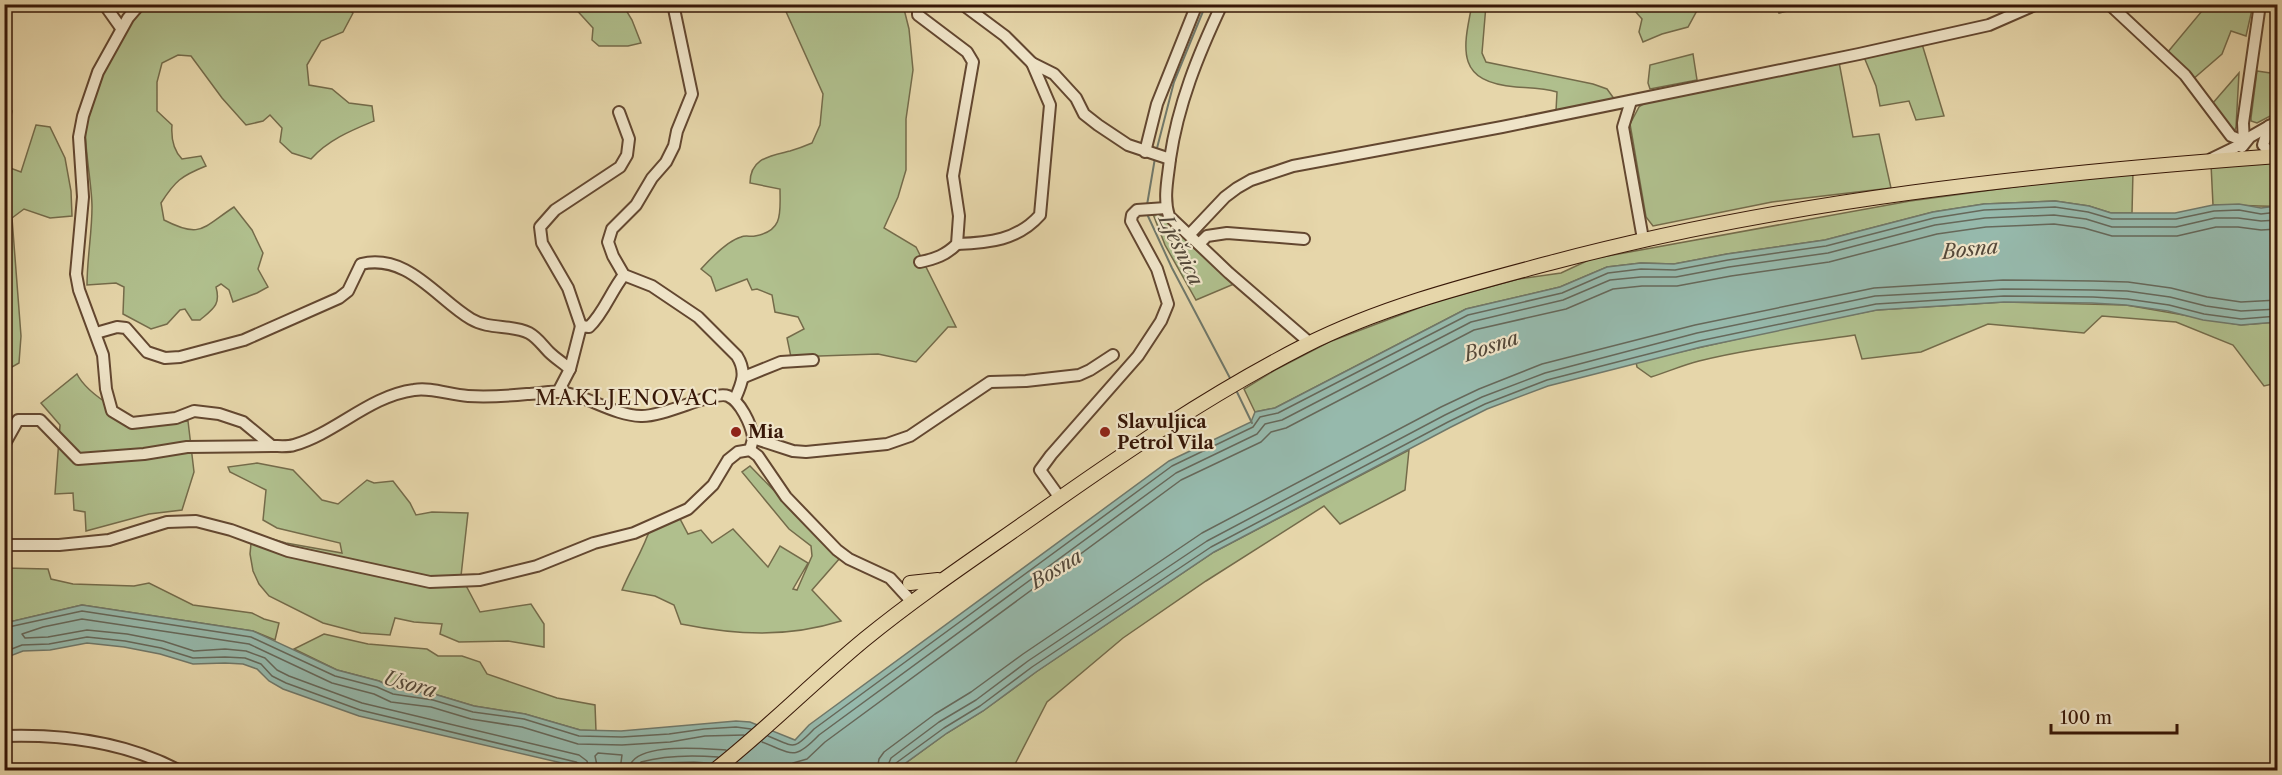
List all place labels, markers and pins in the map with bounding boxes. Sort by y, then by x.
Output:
place label: Slavuljica Petrol Vila [1117,411,1215,454]
place label: Mia [748,421,785,443]
marker: Mia [729,425,743,439]
marker: Slavuljica Petrol Vila [1098,425,1112,439]

